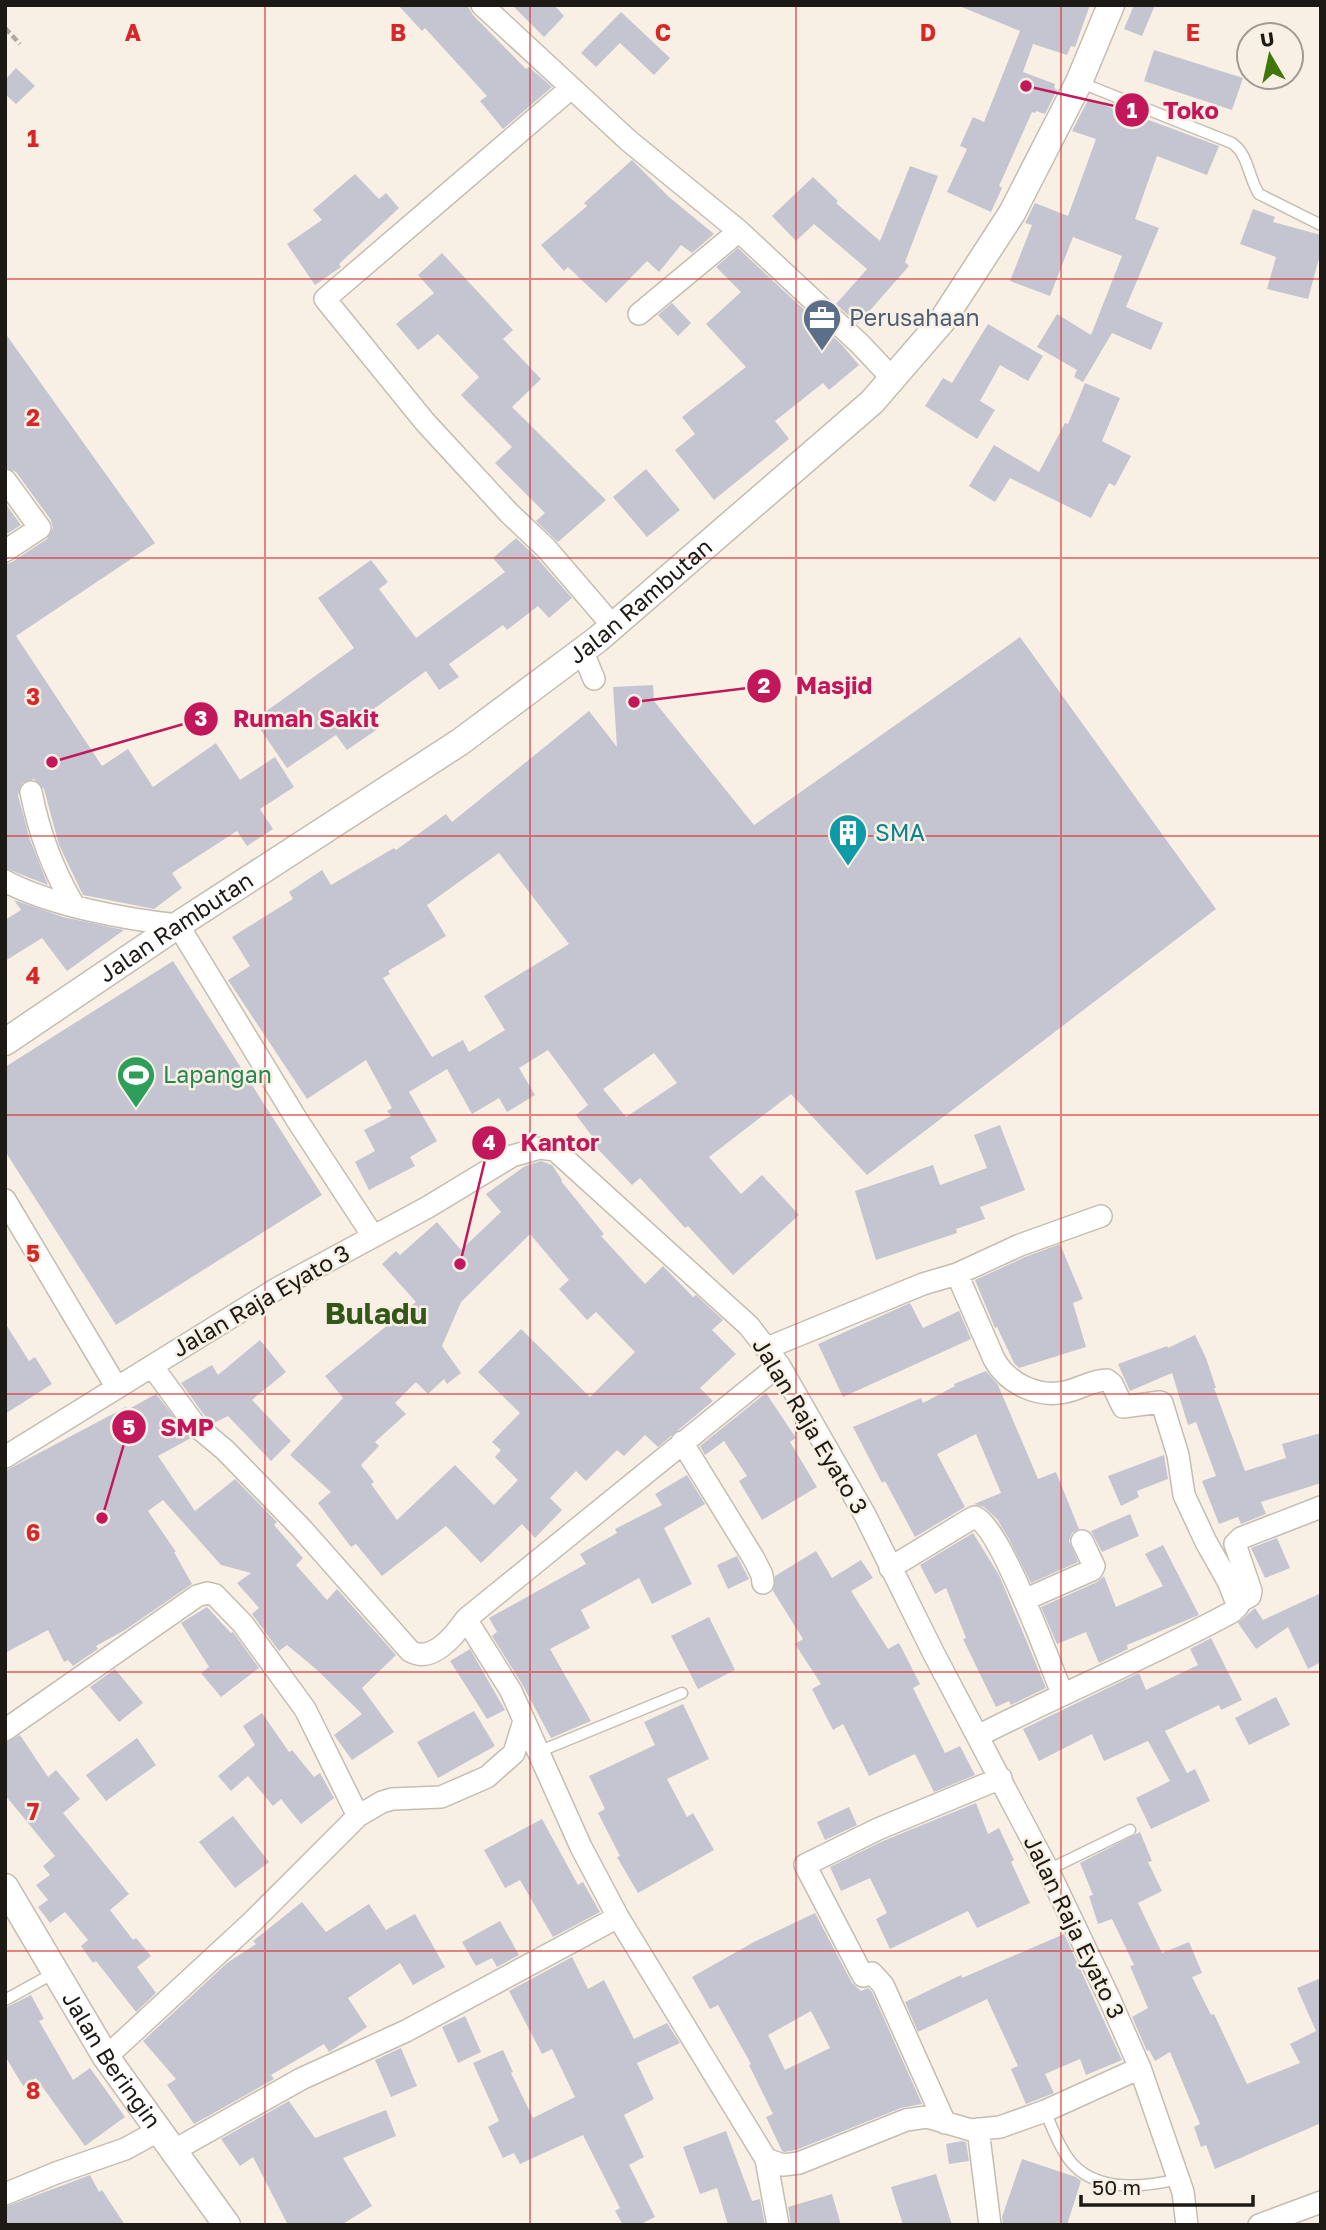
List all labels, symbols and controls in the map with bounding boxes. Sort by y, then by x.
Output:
text: A [125,18,142,46]
text: B [390,18,406,46]
text: C [655,18,671,46]
text: D [920,18,936,46]
text: E [1186,18,1200,46]
north arrow [1235,21,1305,91]
text: U [1259,26,1276,51]
callout: Toko [1114,88,1233,133]
text: Toko [1163,95,1219,124]
text: 1 [1127,97,1138,123]
text: 1 [27,124,39,152]
office icon: Perusahaan [801,297,843,352]
place label: Perusahaan [849,303,980,331]
text: 2 [26,403,40,431]
street label: Jalan Rambutan [563,532,717,669]
callout: Masjid [747,664,887,709]
text: Masjid [796,670,872,699]
text: 2 [758,672,771,698]
text: 3 [26,682,40,710]
callout: Rumah Sakit [184,696,393,741]
text: Rumah Sakit [233,703,379,732]
text: 3 [195,705,207,731]
building icon: SMA [827,812,869,867]
place label: SMA [875,818,925,846]
street label: Jalan Rambutan [93,865,258,988]
text: 4 [26,961,40,989]
sports icon: Lapangan [115,1054,157,1109]
place label: Lapangan [163,1060,272,1088]
callout: Kantor [472,1120,614,1165]
text: Kantor [521,1127,599,1156]
text: 4 [482,1129,496,1155]
street label: Jalan Raja Eyato 3 [167,1238,354,1362]
text: 5 [26,1239,40,1267]
district label: Buladu [325,1295,427,1331]
street label: Jalan Raja Eyato 3 [747,1332,874,1519]
callout: SMP [112,1405,228,1450]
text: SMP [160,1412,214,1441]
text: 5 [123,1414,136,1440]
text: 6 [26,1518,40,1546]
text: 7 [27,1797,39,1825]
street label: Jalan Raja Eyato 3 [1018,1830,1131,2023]
street label: Jalan Beringin [57,1986,168,2133]
text: 8 [26,2076,40,2104]
scale bar [1081,2164,1252,2208]
text: 50 m [1092,2174,1141,2200]

